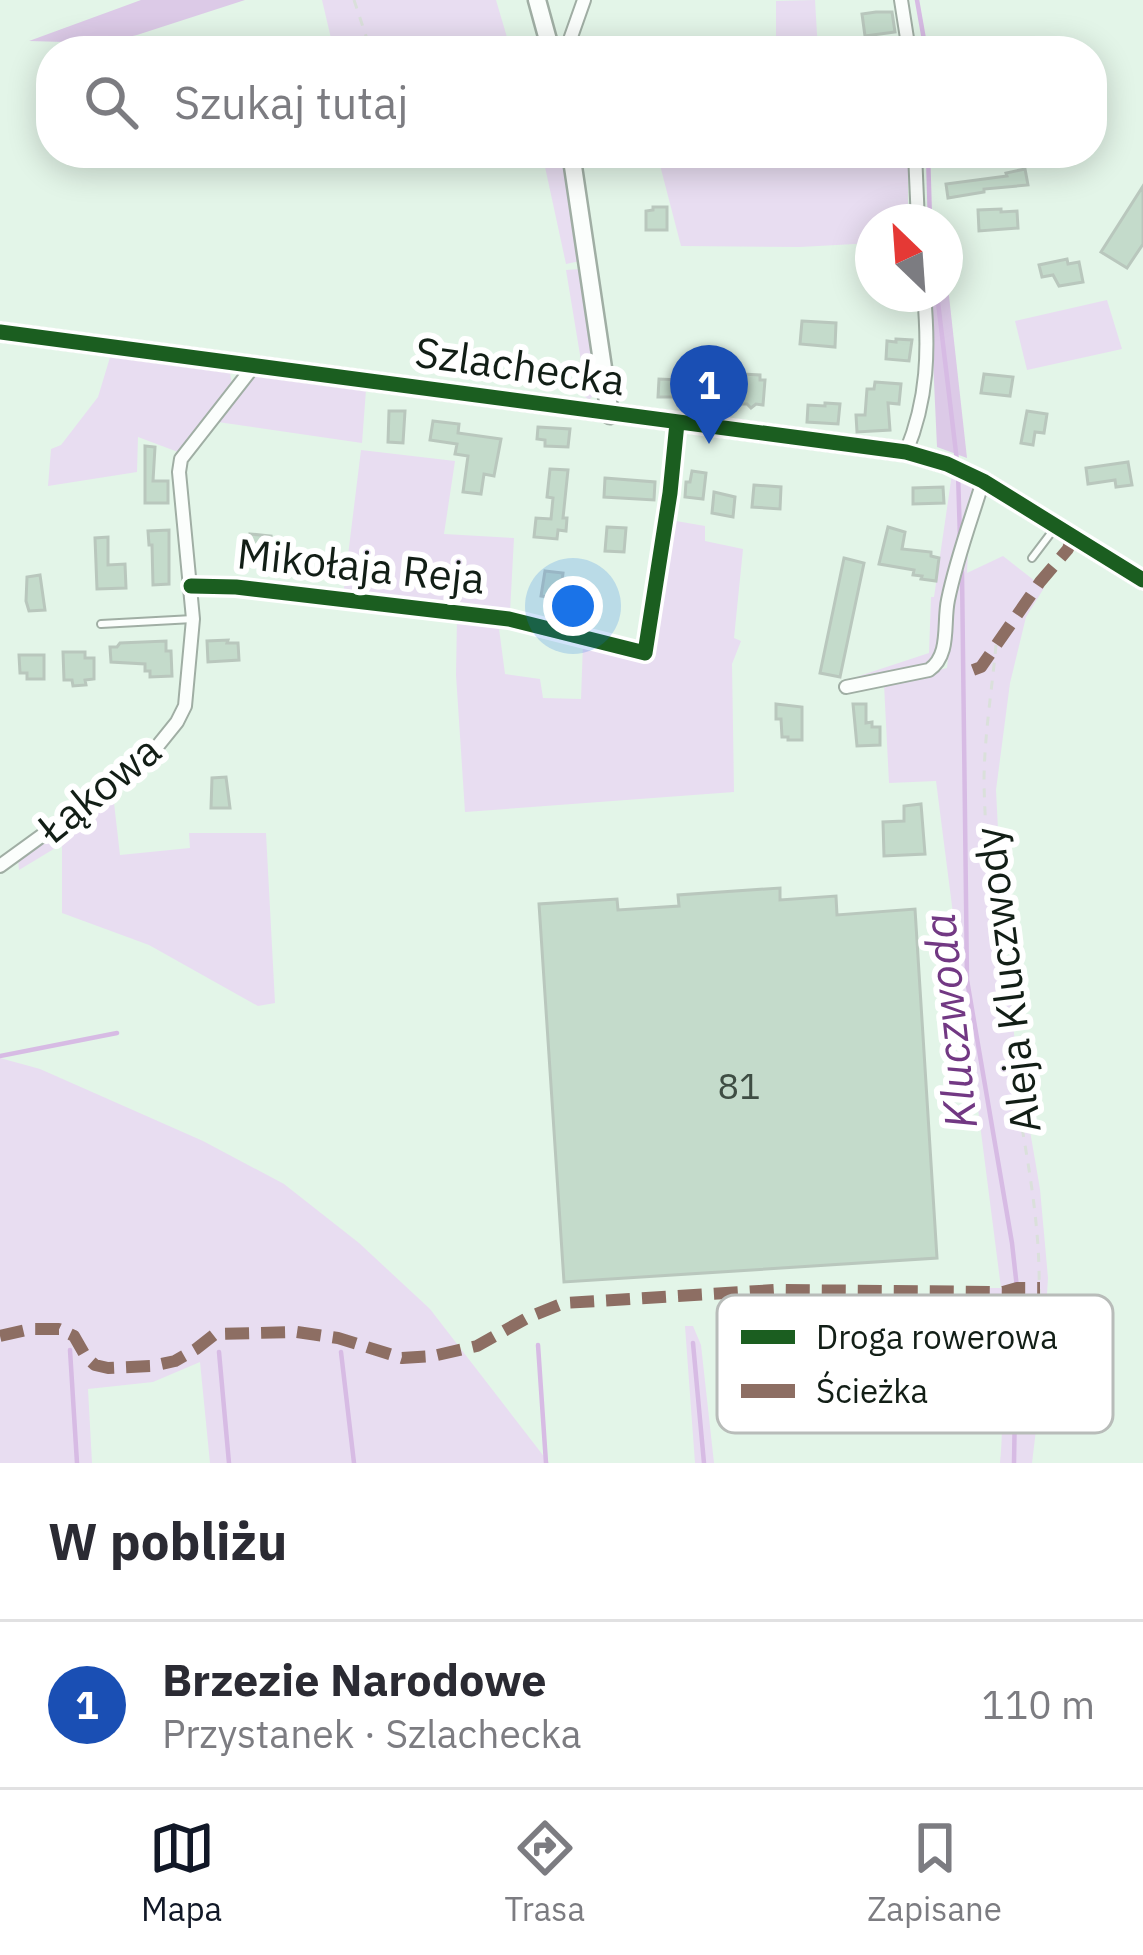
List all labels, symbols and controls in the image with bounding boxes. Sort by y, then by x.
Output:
search box [36,36,1107,168]
icon: search [78,69,144,135]
text: Szukaj tutaj [174,73,408,131]
north arrow [855,204,963,312]
street label: Szlachecka [412,324,629,407]
pin: 1 [670,345,748,444]
street label: Mikołaja Reja [234,525,488,606]
your location [543,576,603,636]
street label: Łąkowa [25,722,171,856]
street label: Aleja Kluczwody [960,824,1053,1136]
water label: Kluczwoda [909,910,989,1132]
house number: 81 [717,1062,761,1109]
legend [717,1295,1113,1433]
text: Droga rowerowa [816,1315,1058,1358]
text: Ścieżka [816,1369,928,1412]
text: W pobliżu [48,1508,287,1574]
text: Brzezie Narodowe [162,1650,547,1708]
text: 1 [75,1679,99,1730]
text: 110 m [982,1679,1095,1730]
text: Przystanek · Szlachecka [162,1708,582,1759]
tab: Mapa [141,1815,222,1930]
tab: Trasa [504,1815,585,1930]
tab: Zapisane [867,1815,1002,1930]

